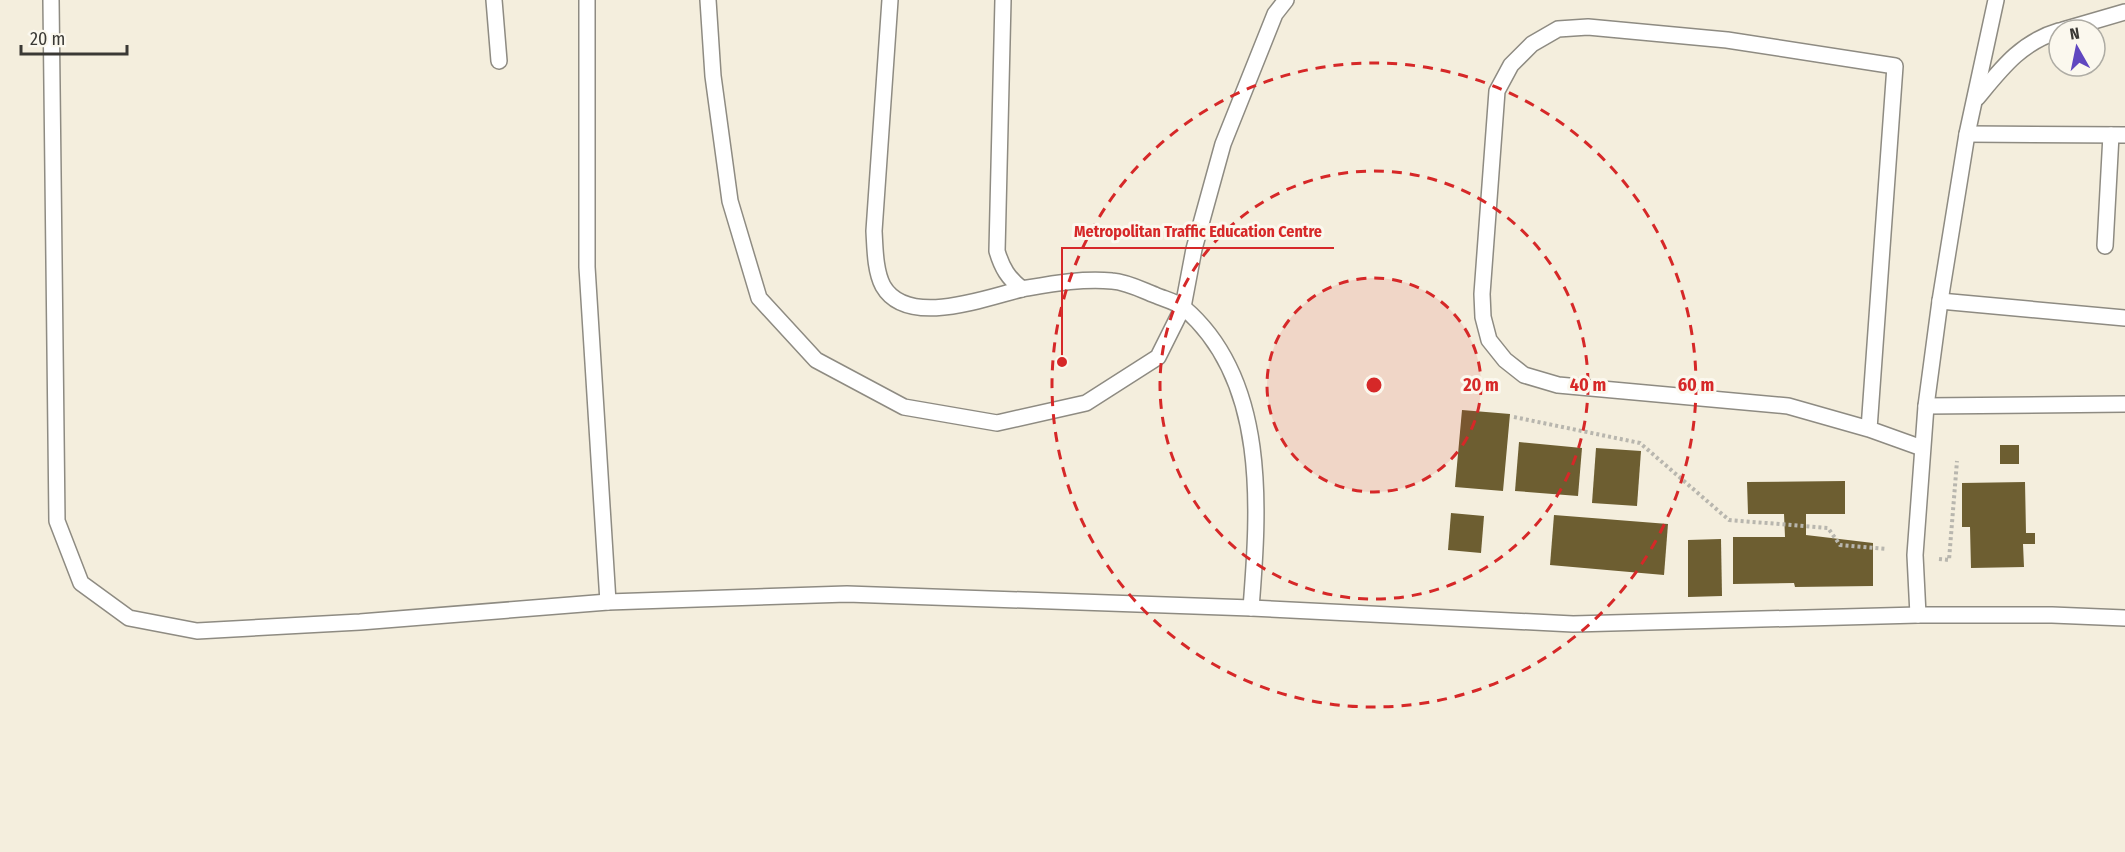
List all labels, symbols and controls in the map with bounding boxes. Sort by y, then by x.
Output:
scale bar [21,18,128,56]
north arrow [2047,18,2107,78]
text: N [2069,24,2081,44]
text: 20 m [30,28,65,50]
callout: Metropolitan Traffic Education Centre [1062,214,1334,248]
text: Metropolitan Traffic Education Centre [1074,222,1322,241]
text: 20 m [1462,374,1499,396]
text: 40 m [1570,374,1606,396]
text: 60 m [1678,374,1714,396]
centre of rings [1364,375,1384,395]

